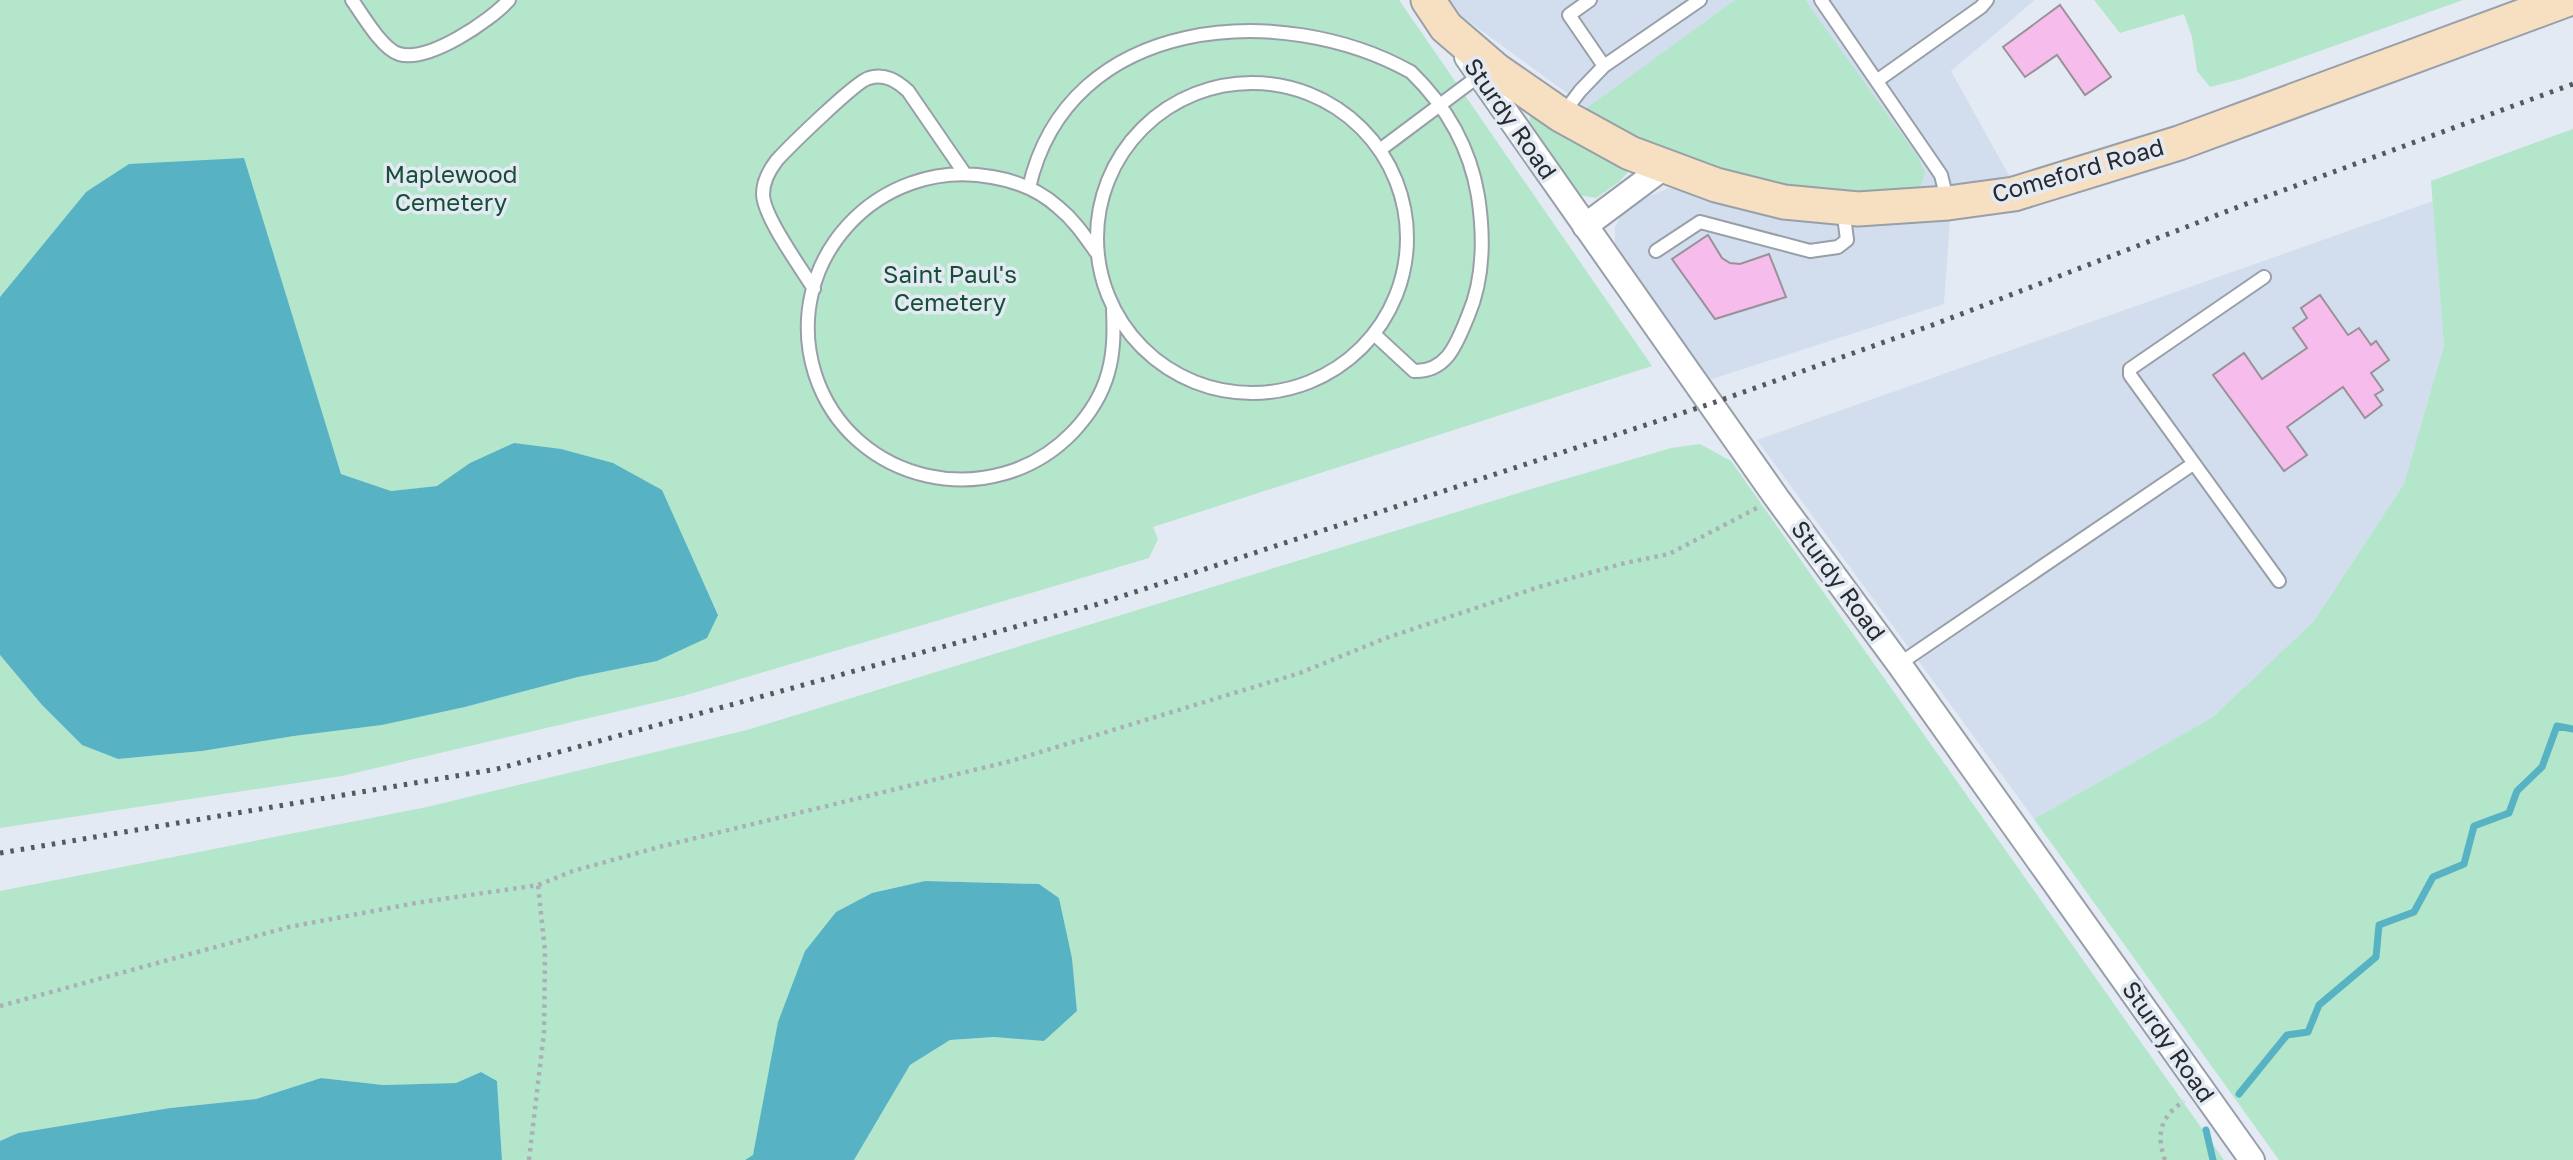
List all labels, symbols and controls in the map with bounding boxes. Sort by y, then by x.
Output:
street label: Sturdy Road [1459,52,1564,184]
street label: Comeford Road [1988,131,2167,208]
park label: Maplewood Cemetery [385,159,517,216]
park label: Saint Paul's Cemetery [883,259,1017,316]
street label: Sturdy Road [1786,515,1892,646]
street label: Sturdy Road [2117,975,2222,1107]

